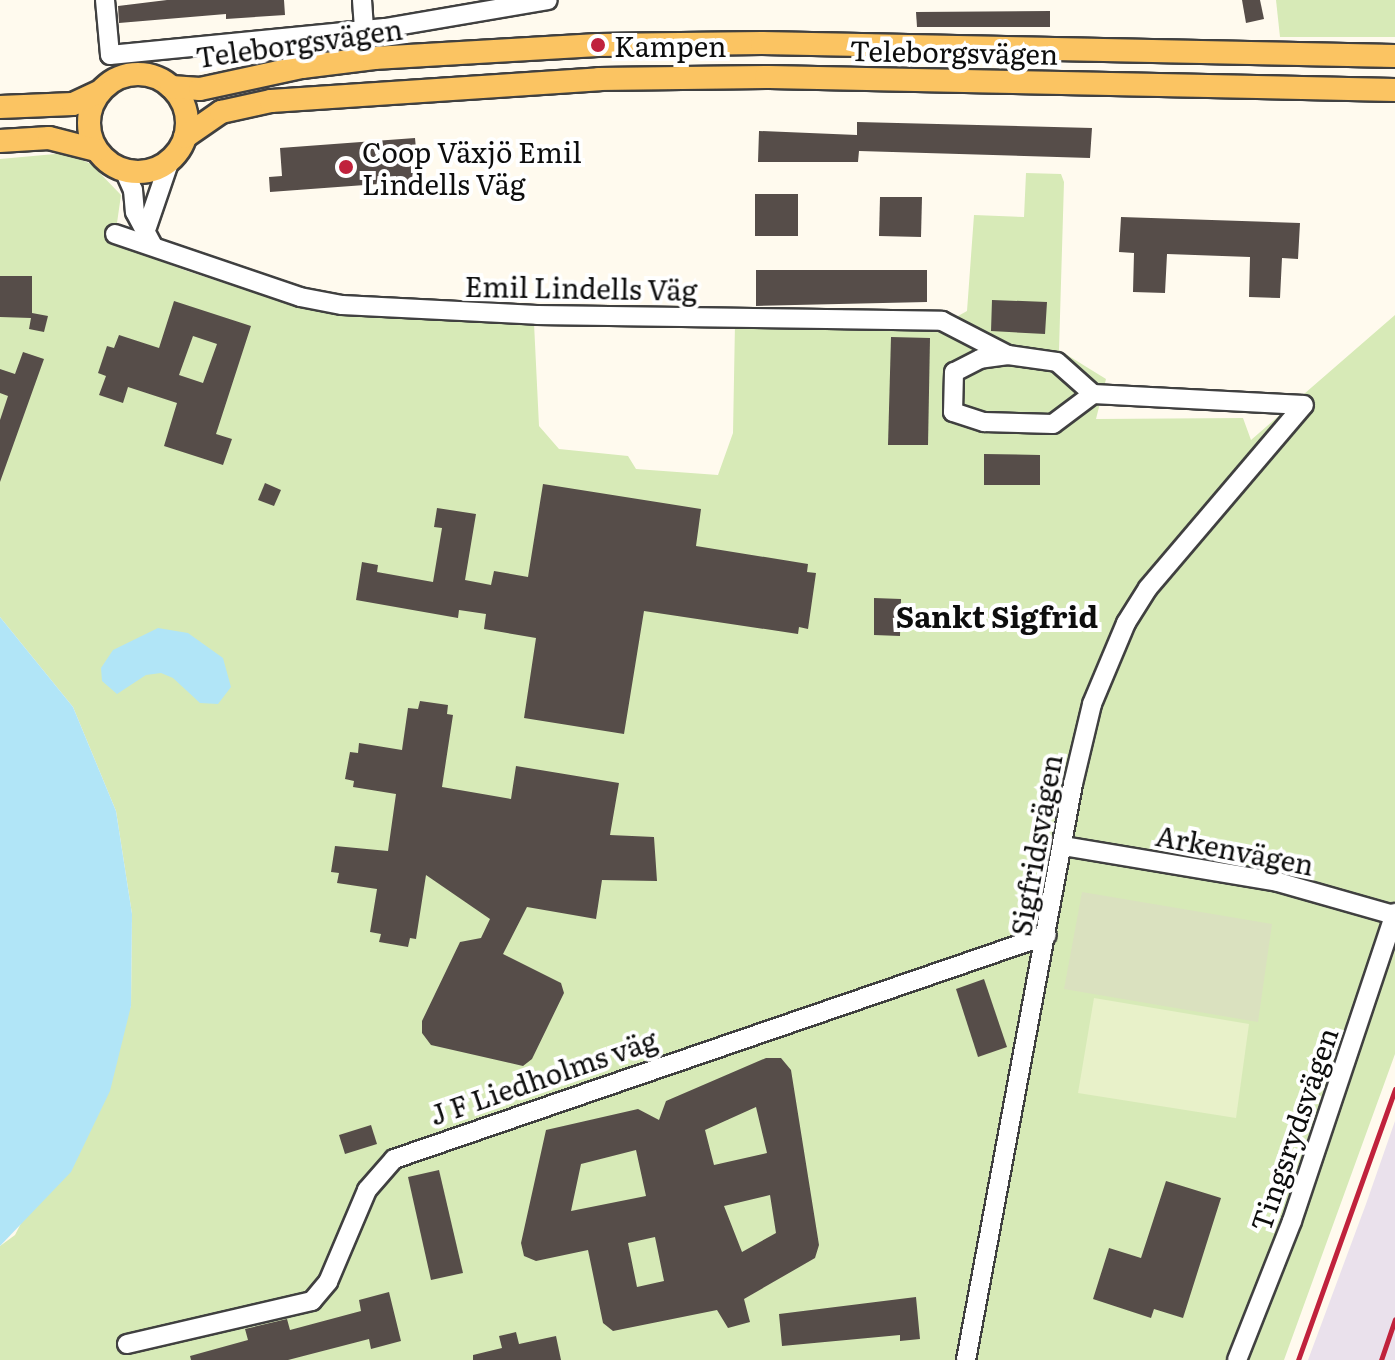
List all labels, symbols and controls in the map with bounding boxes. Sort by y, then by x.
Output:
street label: Teleborgsvägen [193,11,405,73]
place label: Kampen [614,28,726,62]
street label: Teleborgsvägen [849,32,1059,70]
marker: Kampen [589,36,607,54]
place label: Coop Växjö Emil Lindells Väg [362,134,582,200]
marker: Coop Växjö Emil Lindells Väg [337,158,355,176]
street label: Emil Lindells Väg [464,268,698,306]
district label: Sankt Sigfrid [896,597,1098,633]
street label: Sigfridsvägen [1003,752,1067,938]
street label: Arkenvägen [1153,817,1317,881]
street label: J F Liedholms väg [425,1021,661,1131]
street label: Tingsrydsvägen [1242,1023,1344,1235]

